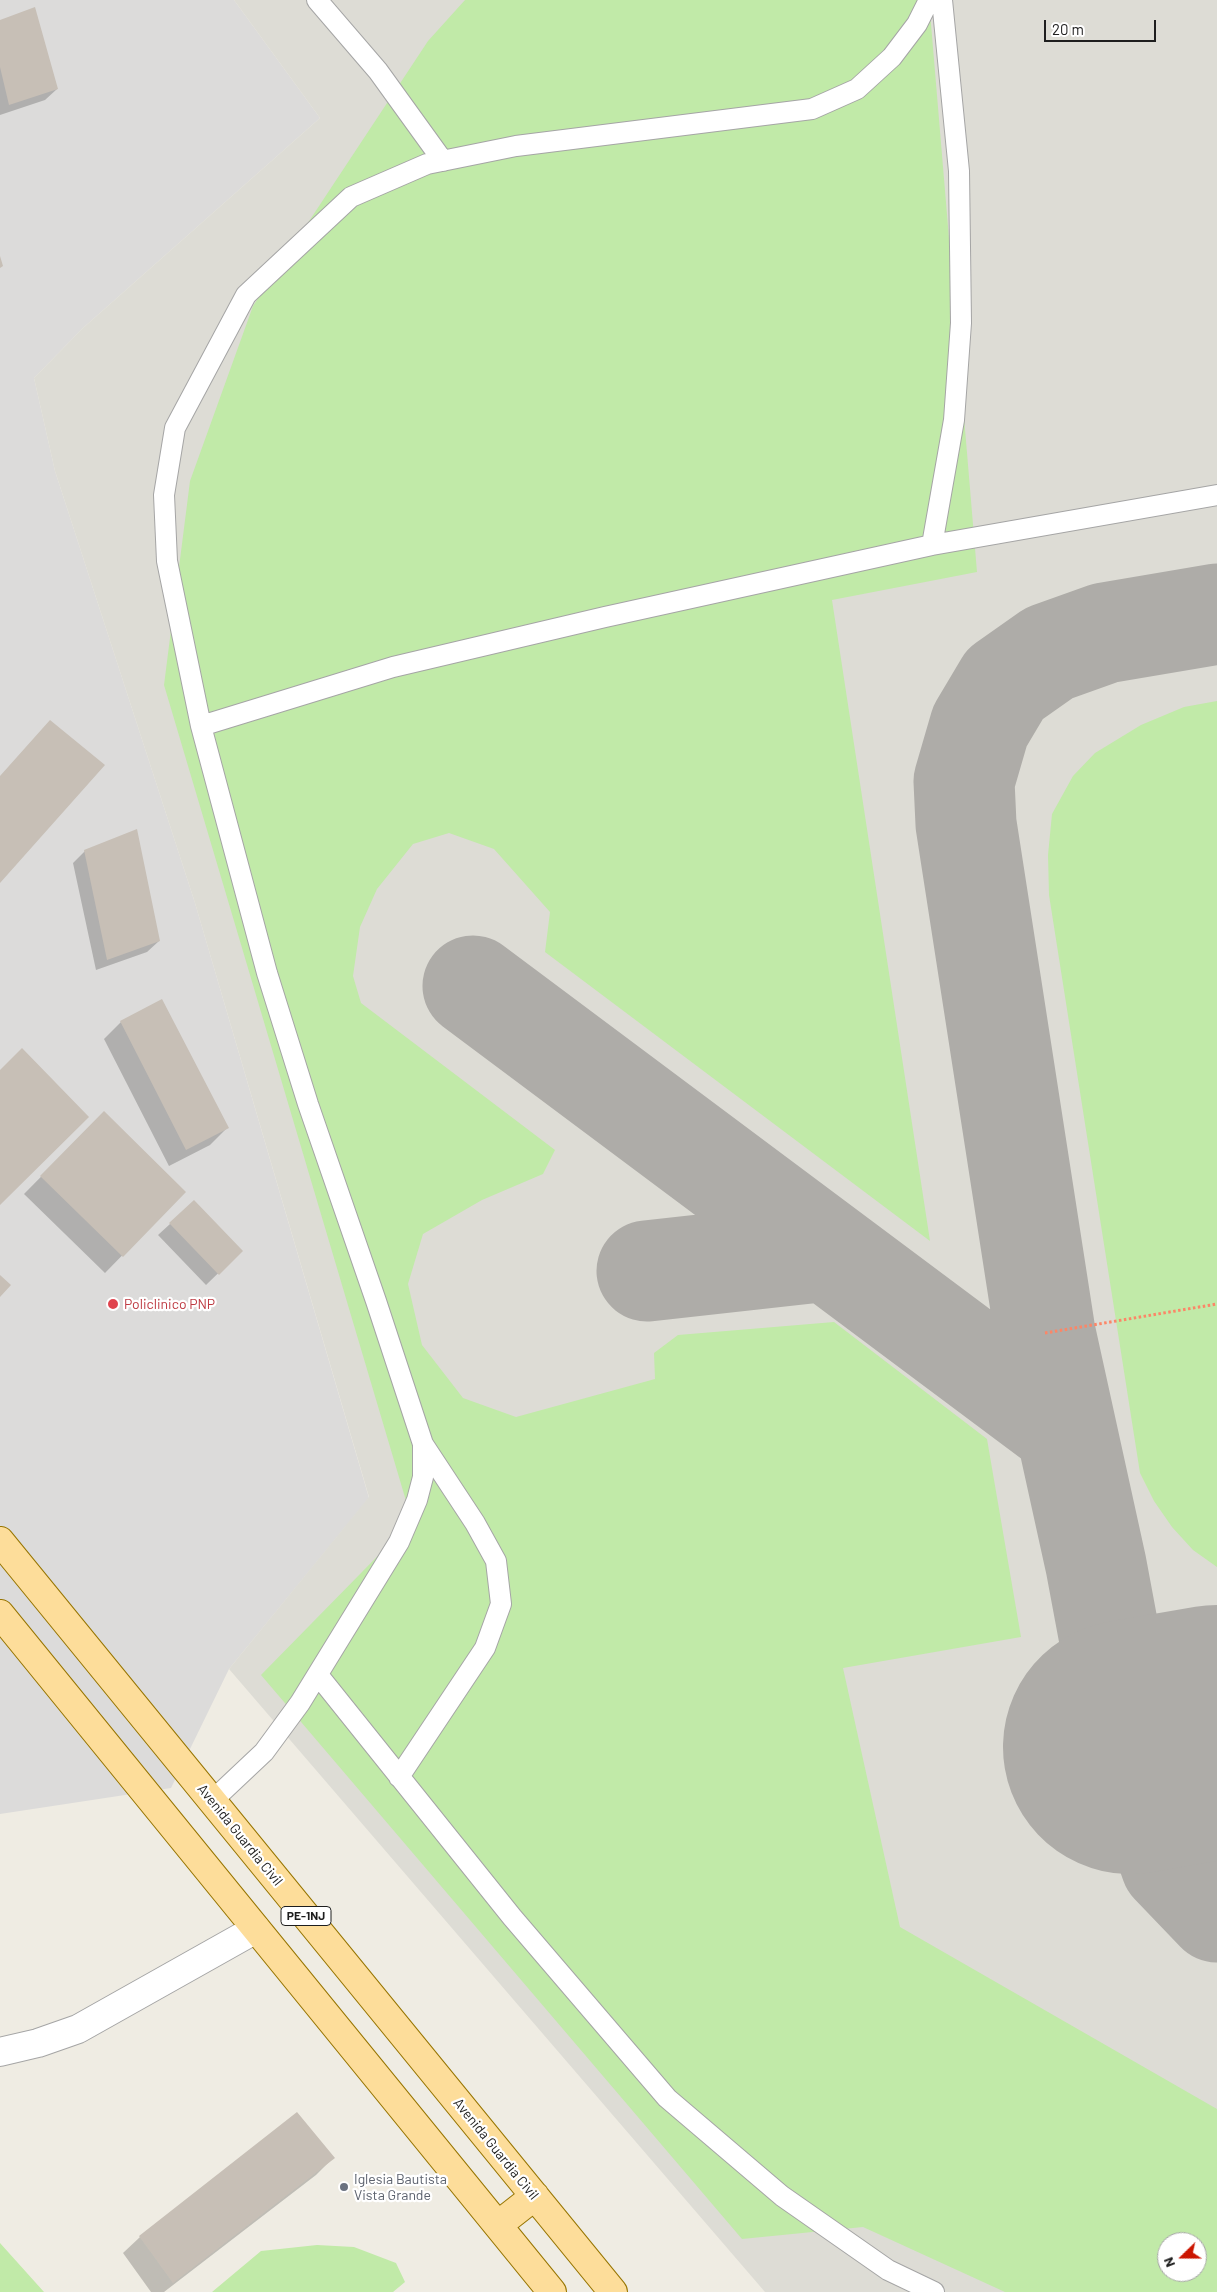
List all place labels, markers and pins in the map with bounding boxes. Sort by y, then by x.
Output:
place label: Policlinico PNP [124,1296,215,1312]
marker: Policlinico PNP [106,1297,120,1311]
place label: Iglesia Bautista Vista Grande [354,2171,447,2204]
marker: Iglesia Bautista Vista Grande [338,2181,350,2193]

